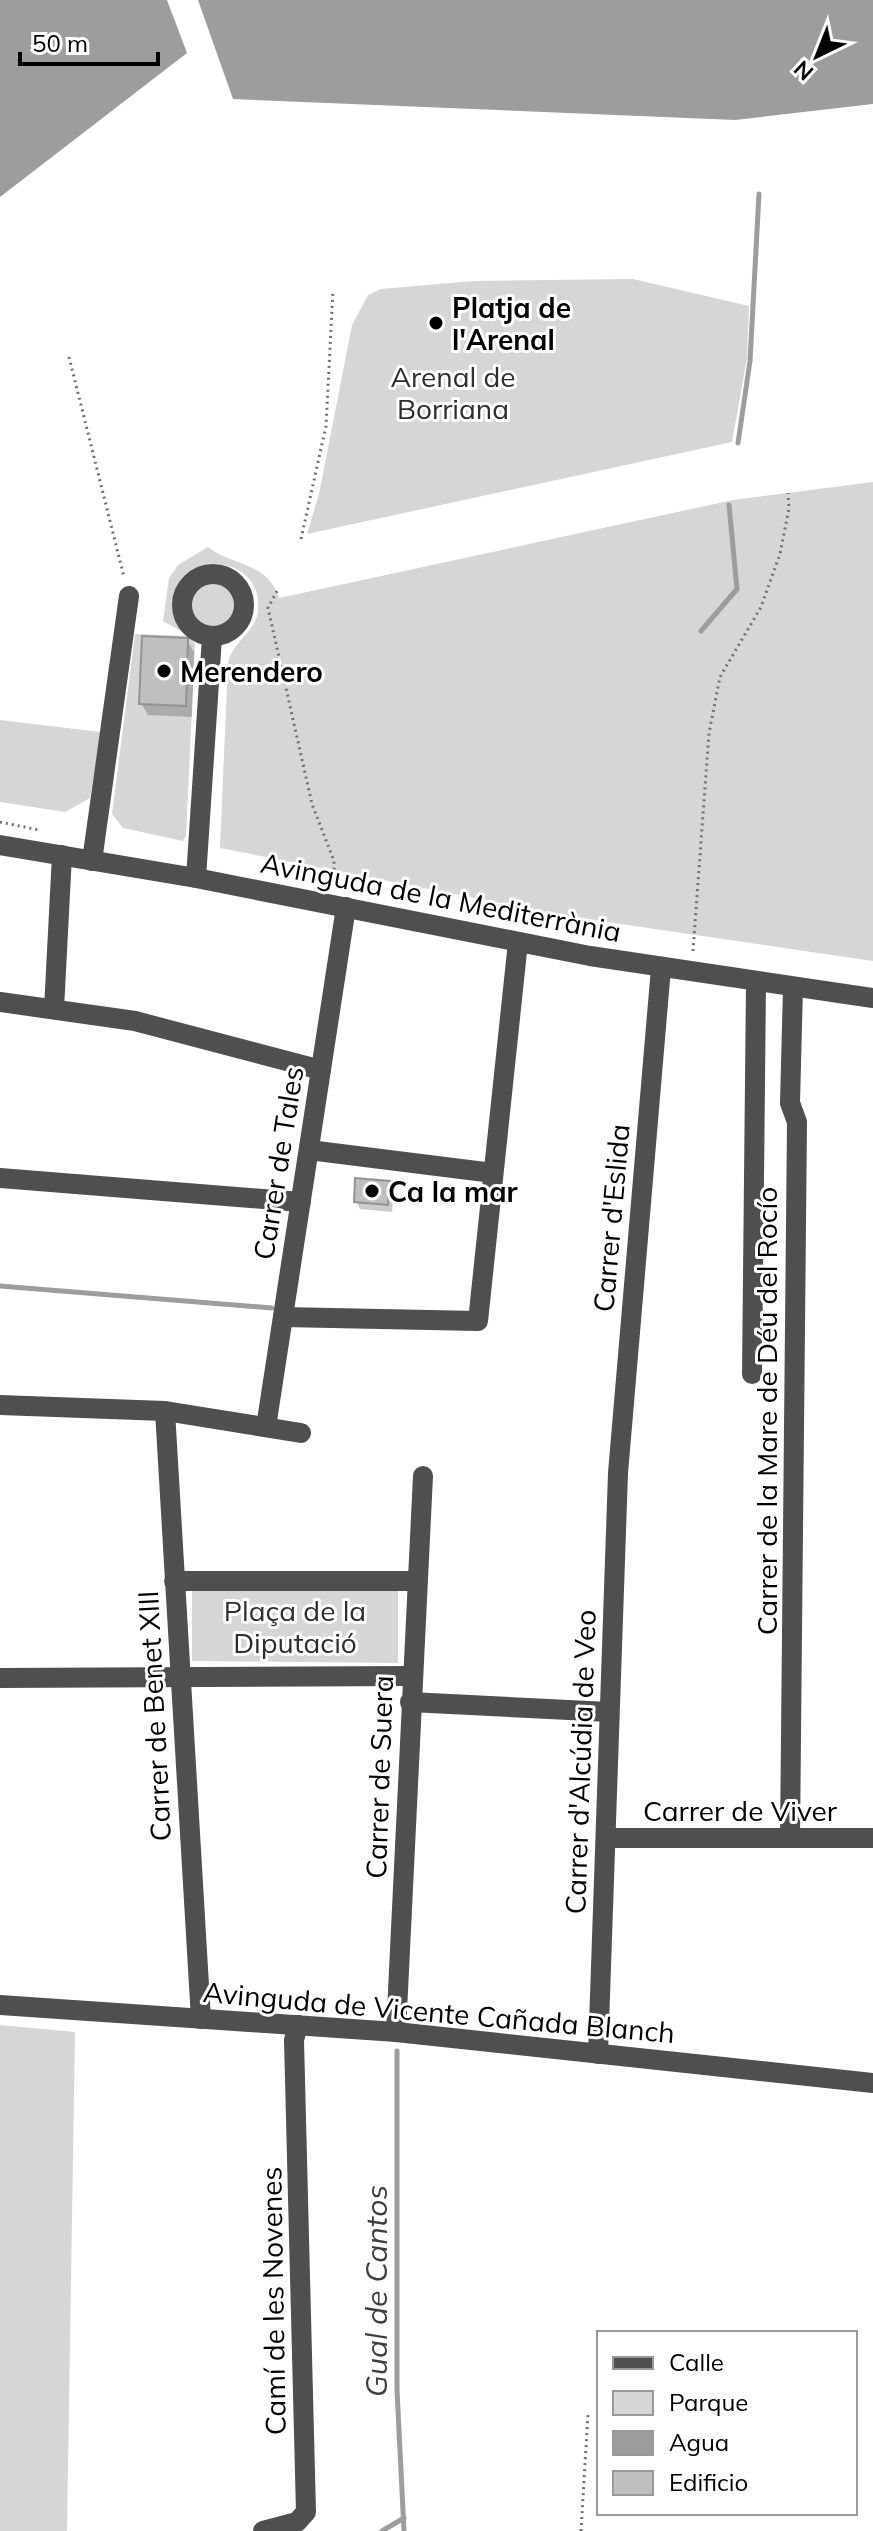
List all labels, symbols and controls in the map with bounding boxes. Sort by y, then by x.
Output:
scale bar [20,16,158,66]
north arrow [777,16,857,96]
text: 50 m [32,28,88,58]
text: N [788,55,819,87]
place label: Platja de l'Arenal [452,290,571,357]
marker: Platja de l'Arenal [427,314,445,332]
park label: Arenal de Borriana [390,359,516,426]
place label: Merendero [180,654,323,689]
marker: Merendero [155,662,173,680]
street label: Avinguda de la Mediterrània [258,845,624,949]
street label: Carrer de Tales [245,1064,311,1262]
street label: Carrer d'Eslida [585,1123,637,1313]
place label: Ca la mar [388,1174,518,1209]
marker: Ca la mar [363,1182,381,1200]
street label: Carrer de la Mare de Déu del Rocío [749,1187,784,1635]
street label: Carrer de Benet XIII [130,1590,178,1842]
park label: Plaça de la Diputació [224,1593,366,1660]
street label: Carrer d'Alcúdia de Veo [557,1609,603,1915]
street label: Carrer de Suera [358,1675,400,1879]
street label: Carrer de Viver [643,1793,838,1828]
street label: Avinguda de Vicente Cañada Blanch [202,1974,676,2050]
street label: Camí de les Novenes [253,2166,293,2436]
water label: Gual de Cantos [357,2185,395,2397]
legend [597,2331,857,2515]
text: Calle [669,2347,724,2377]
text: Parque [669,2387,748,2417]
text: Agua [669,2427,729,2457]
text: Edificio [669,2467,748,2497]

